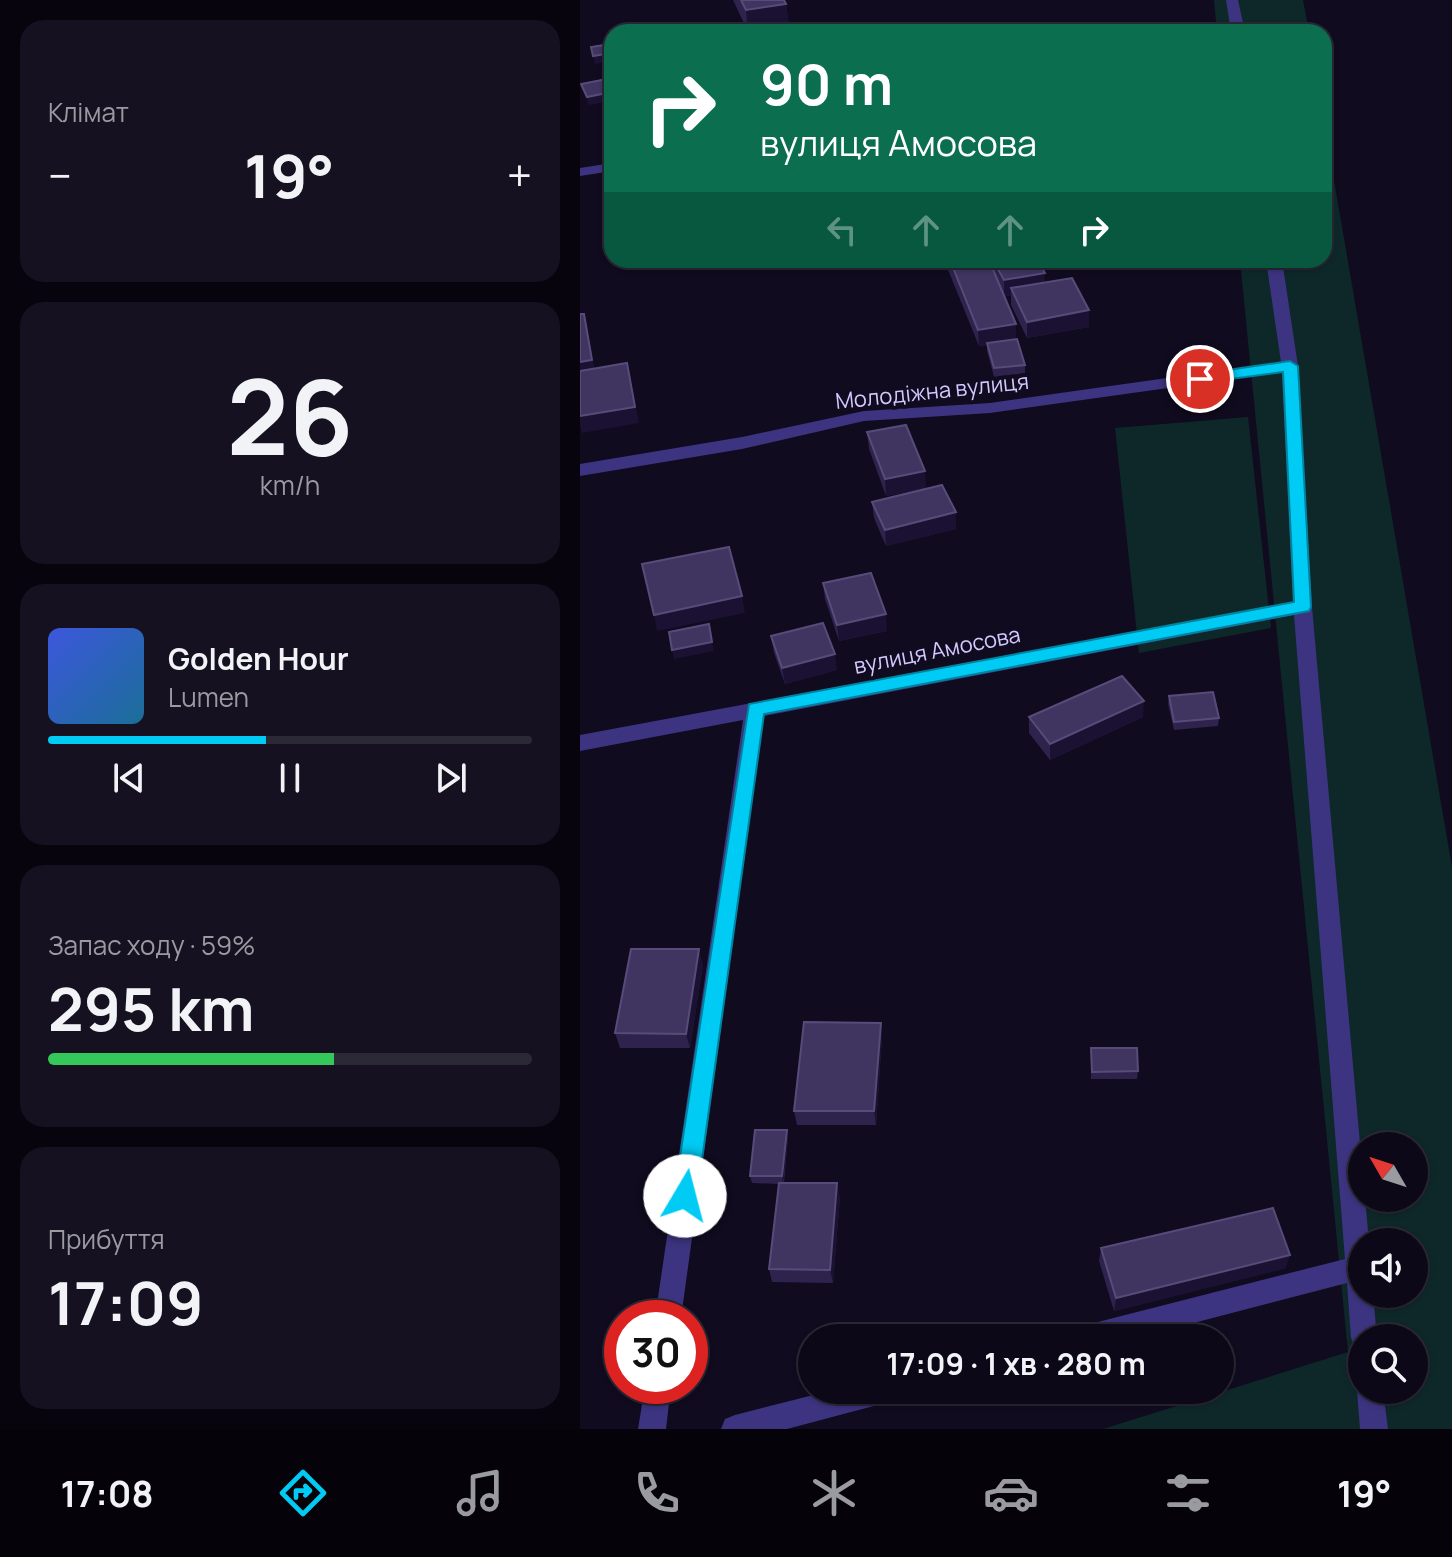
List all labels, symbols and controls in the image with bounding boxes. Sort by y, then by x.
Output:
text: 90 m [760,45,893,122]
icon: right [628,56,732,160]
text: Клімат [48,94,129,130]
text: вулиця Амосова [760,118,1037,167]
text: 19° [244,134,334,216]
text: − [48,145,72,205]
text: + [507,145,532,205]
icon: left [820,208,864,252]
icon: ahead [904,208,948,252]
icon: ahead [988,208,1032,252]
icon: right [1072,208,1116,252]
text: 26 [227,344,353,486]
pin [1166,345,1234,413]
icon: arrive [1178,357,1222,401]
street label: Молодіжна вулиця [834,366,1030,416]
text: km/h [260,467,320,503]
street label: вулиця Амосова [851,619,1023,681]
text: Golden Hour [168,638,349,679]
text: Lumen [168,679,249,715]
icon: previous [107,756,151,800]
icon: pause [268,756,312,800]
icon: next [429,756,473,800]
text: Запас ходу · 59% [48,927,256,963]
text: 295 km [48,967,254,1049]
north arrow [1348,1132,1428,1212]
map controls [1348,1132,1428,1404]
position arrow [643,1154,727,1238]
text: Прибуття [48,1221,165,1257]
button: sound [1348,1228,1428,1308]
text: 17:09 [48,1261,204,1343]
speed limit sign: 30 [604,1300,708,1404]
button: search [1348,1324,1428,1404]
text: 17:09 · 1 хв · 280 m [886,1343,1146,1384]
icon: directions [275,1465,331,1521]
icon: music [452,1465,508,1521]
icon: phone [629,1465,685,1521]
icon: climate [806,1465,862,1521]
icon: car [983,1465,1039,1521]
icon: filters [1160,1465,1216,1521]
text: 17:08 [61,1469,154,1518]
text: 19° [1337,1469,1391,1518]

